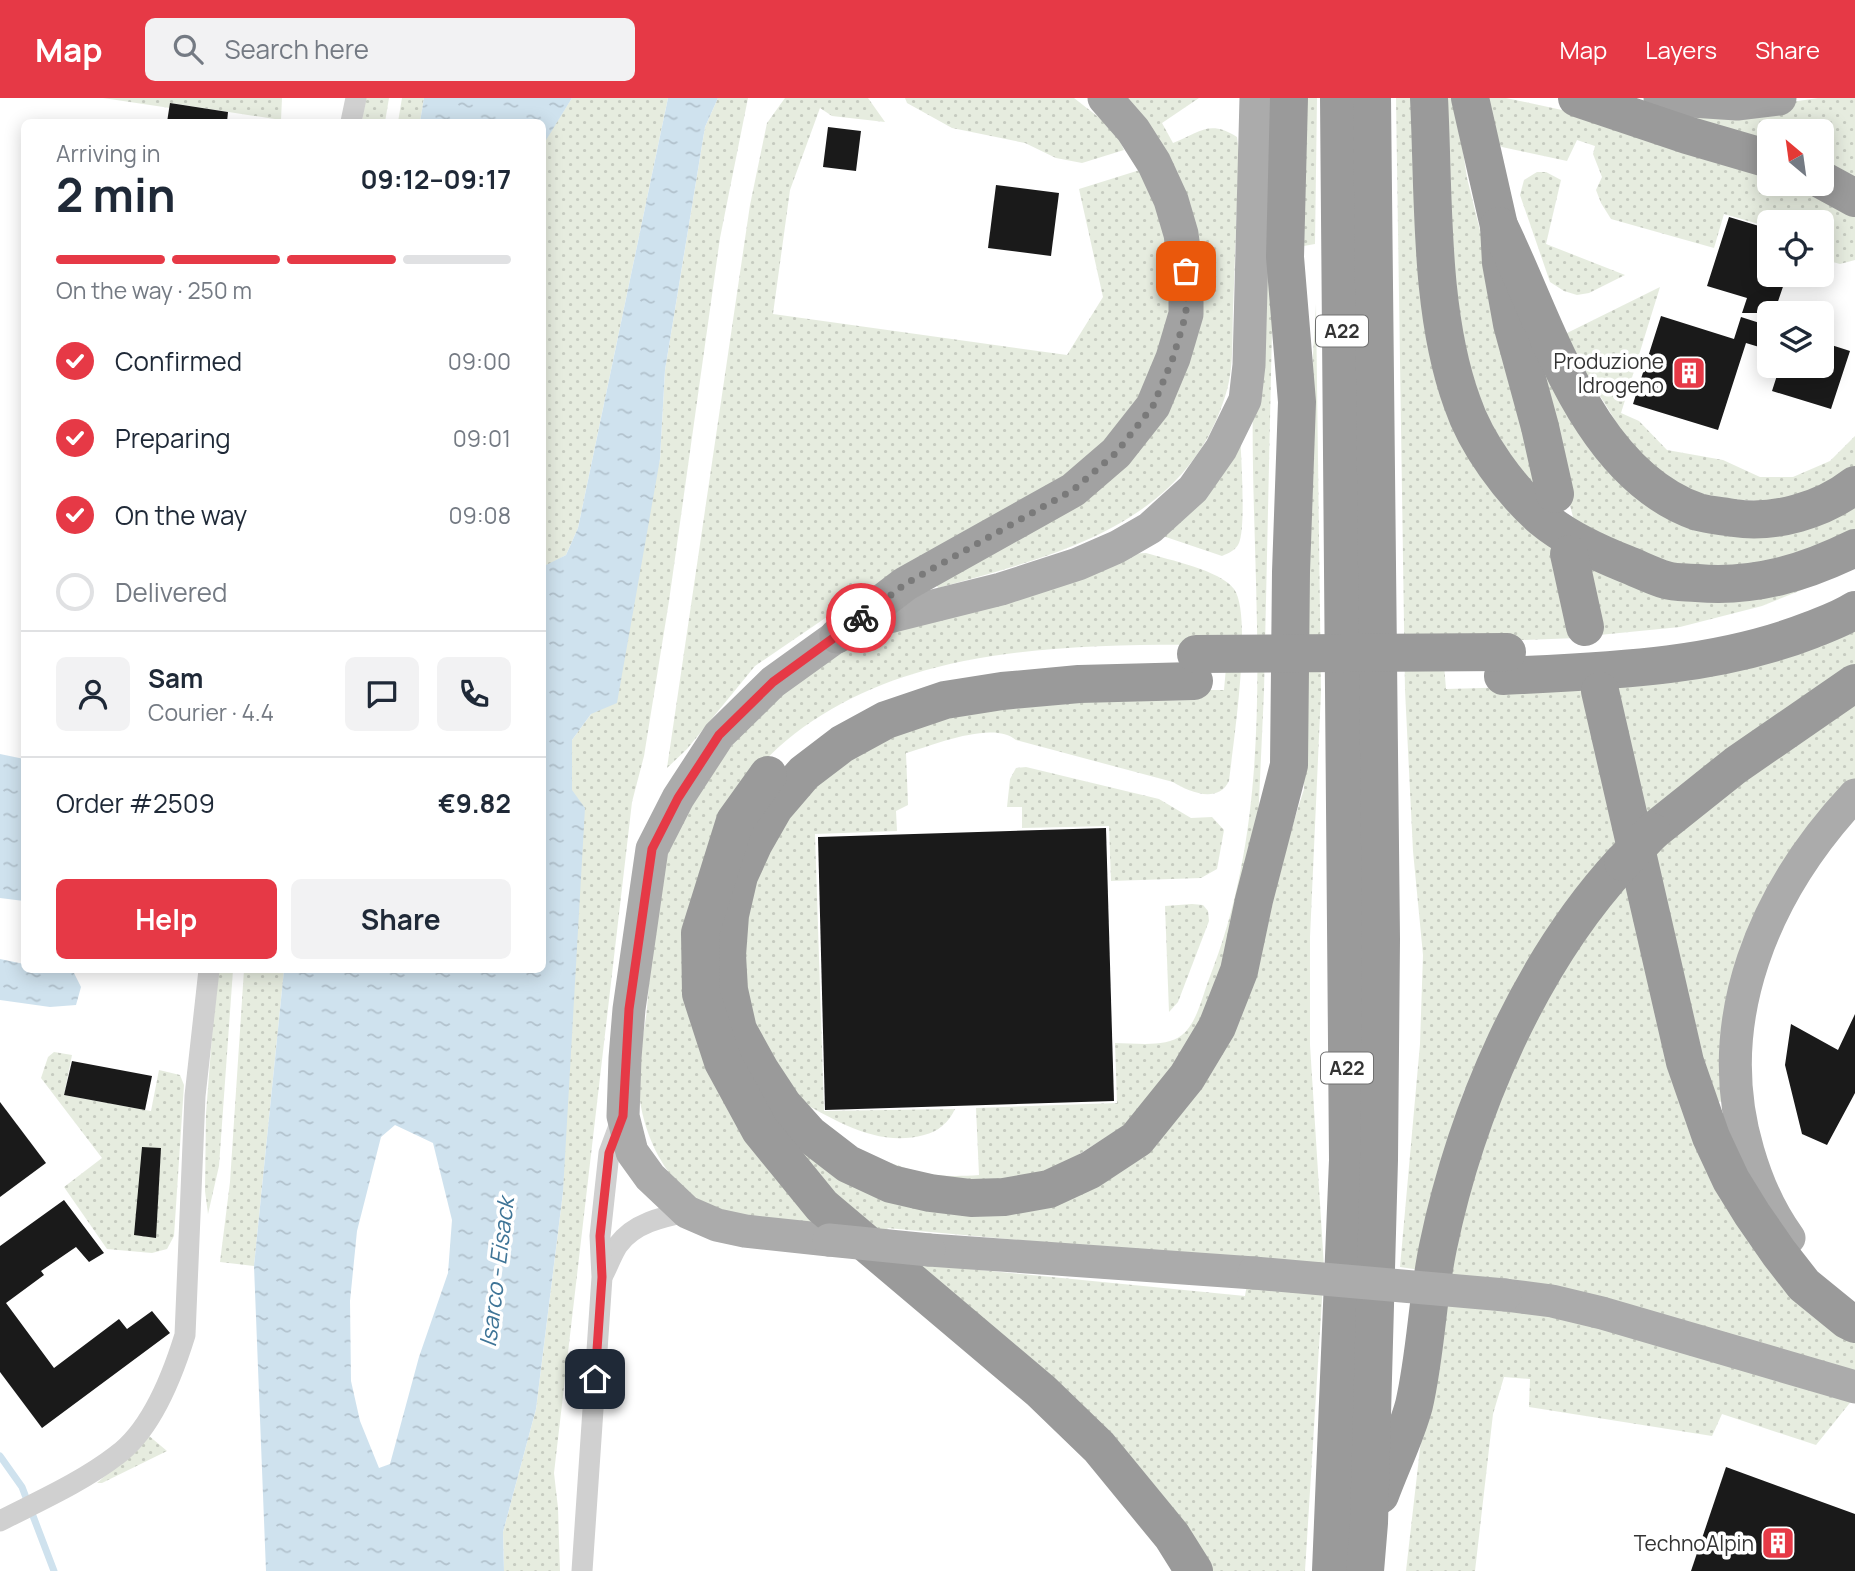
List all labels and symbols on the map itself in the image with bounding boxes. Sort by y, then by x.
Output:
north arrow [1757,119,1834,196]
pin [1156,241,1216,301]
road number: A22 [1316,316,1368,346]
place label: Produzione Idrogeno [1553,347,1664,399]
building icon: Produzione Idrogeno [1670,354,1708,392]
courier [826,583,896,653]
road number: A22 [1321,1052,1373,1084]
water label: Isarco - Eisack [471,1192,521,1349]
pin [565,1349,625,1409]
building icon: TechnoAlpin [1759,1524,1797,1562]
place label: TechnoAlpin [1634,1529,1754,1557]

